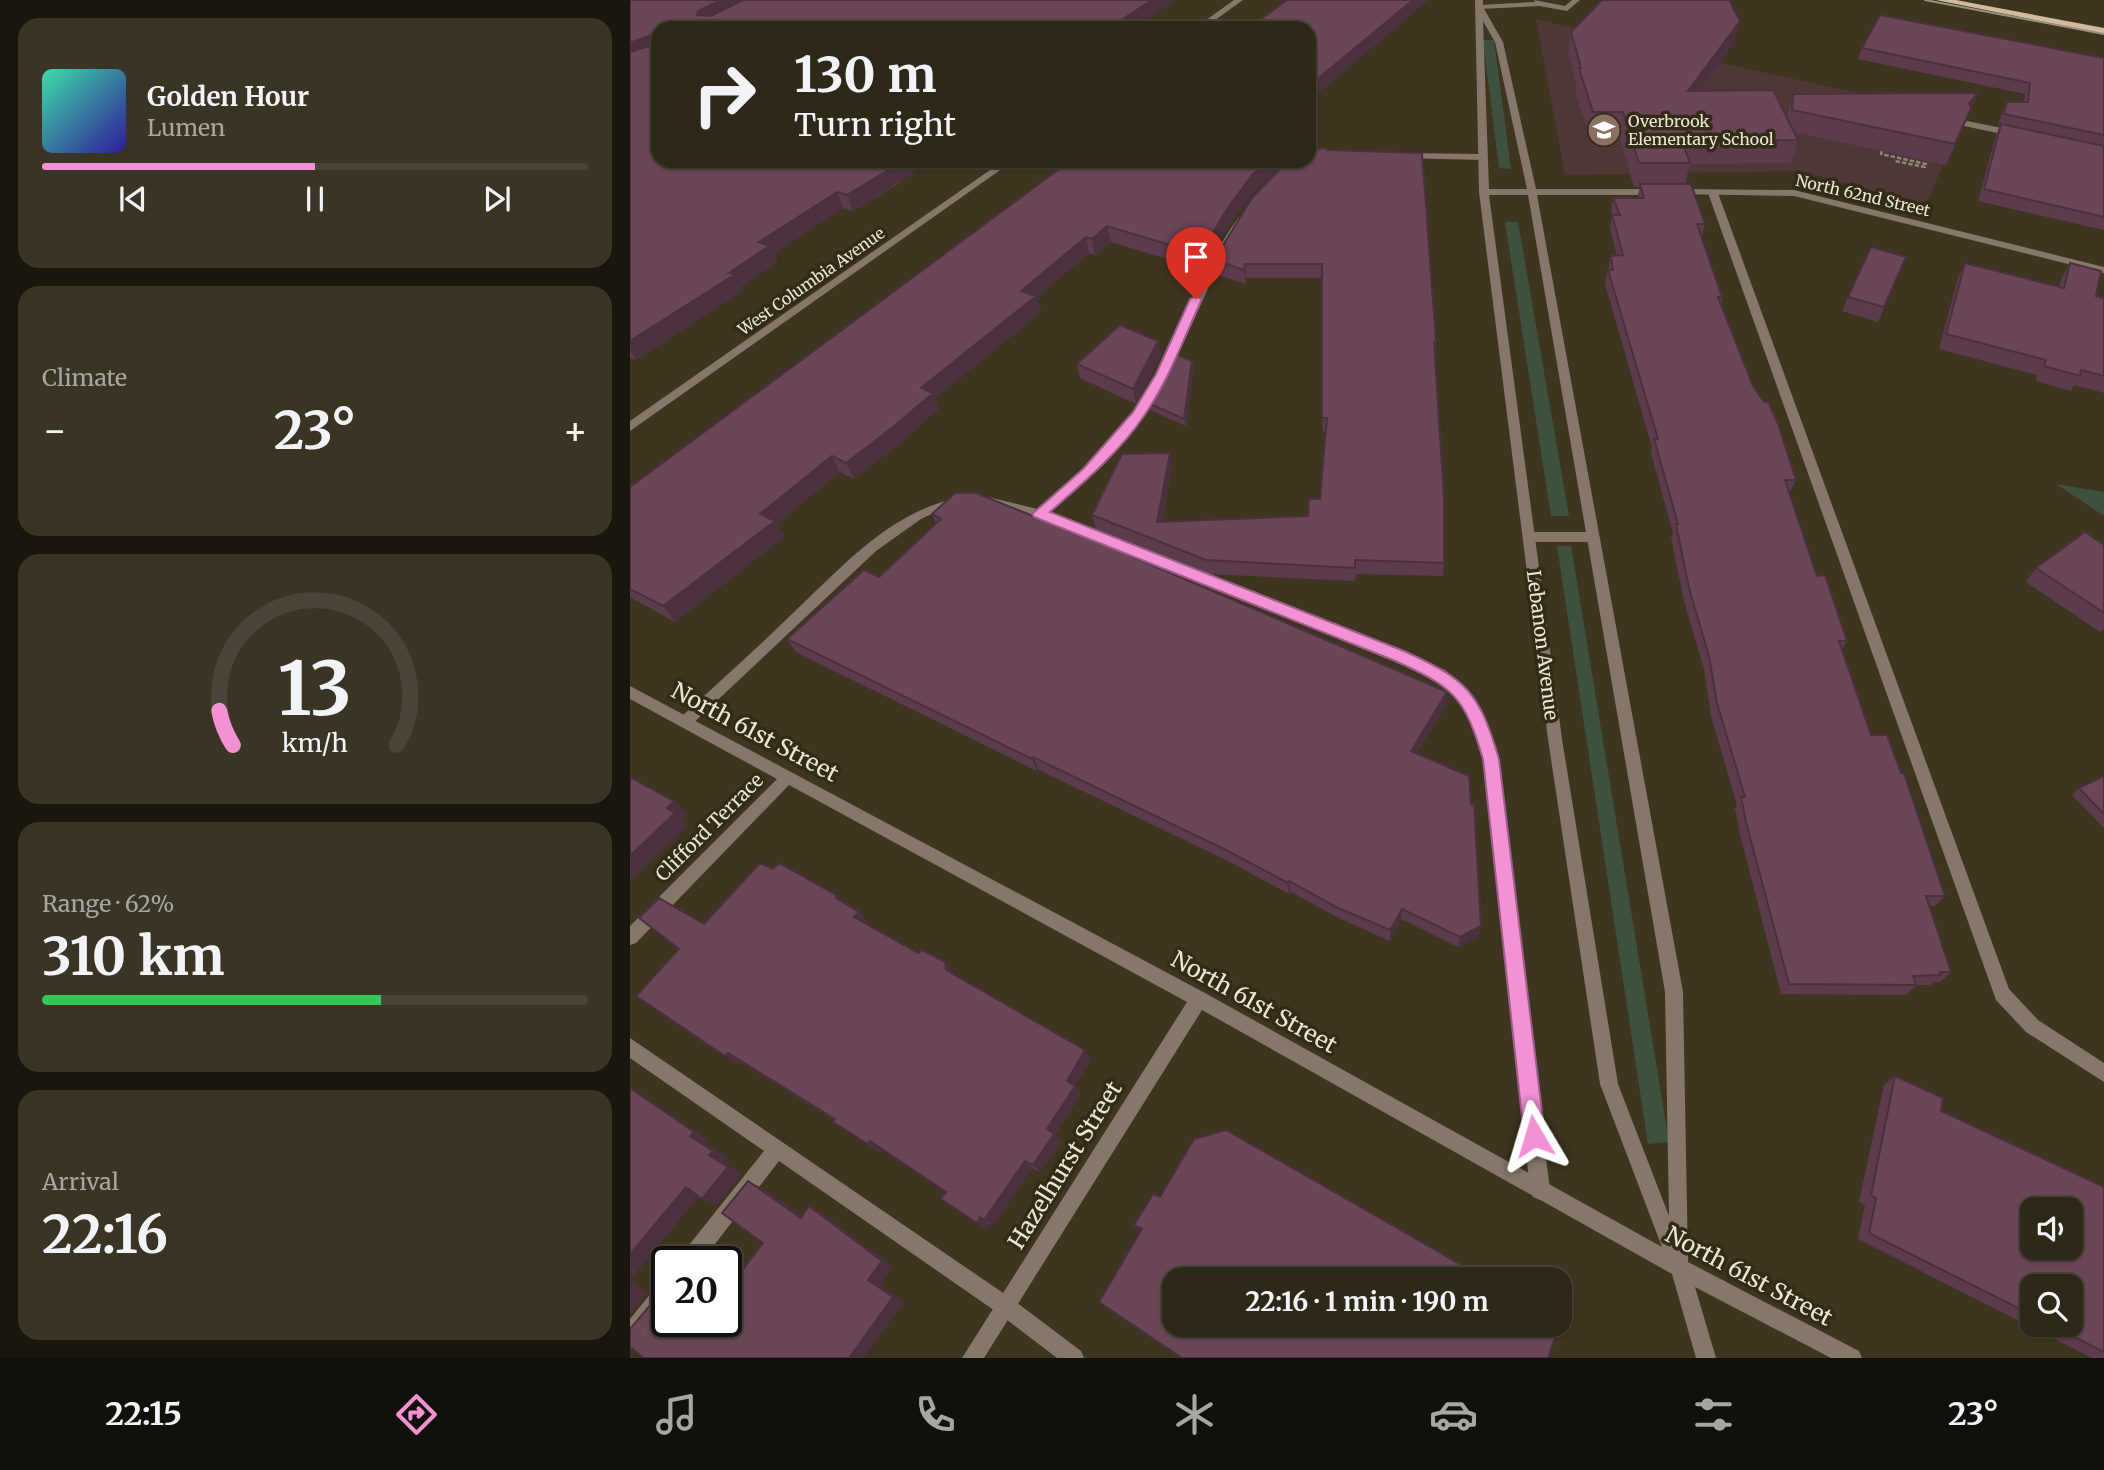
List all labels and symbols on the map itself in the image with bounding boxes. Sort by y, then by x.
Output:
school or university icon: Overbrook Elementary School [1585,111,1623,149]
place label: Overbrook Elementary School [1628,111,1774,149]
street label: North 62nd Street [1794,170,1933,220]
street label: West Columbia Avenue [733,223,888,340]
pin [1166,227,1226,299]
street label: Lebanon Avenue [1522,569,1564,722]
street label: North 61st Street [667,675,844,788]
street label: Clifford Terrace [650,768,768,886]
street label: North 61st Street [1166,944,1342,1059]
street label: Hazelhurst Street [1001,1075,1128,1254]
position arrow [1497,1099,1571,1173]
street label: North 61st Street [1661,1219,1838,1332]
speed limit sign: 20 [651,1246,742,1337]

